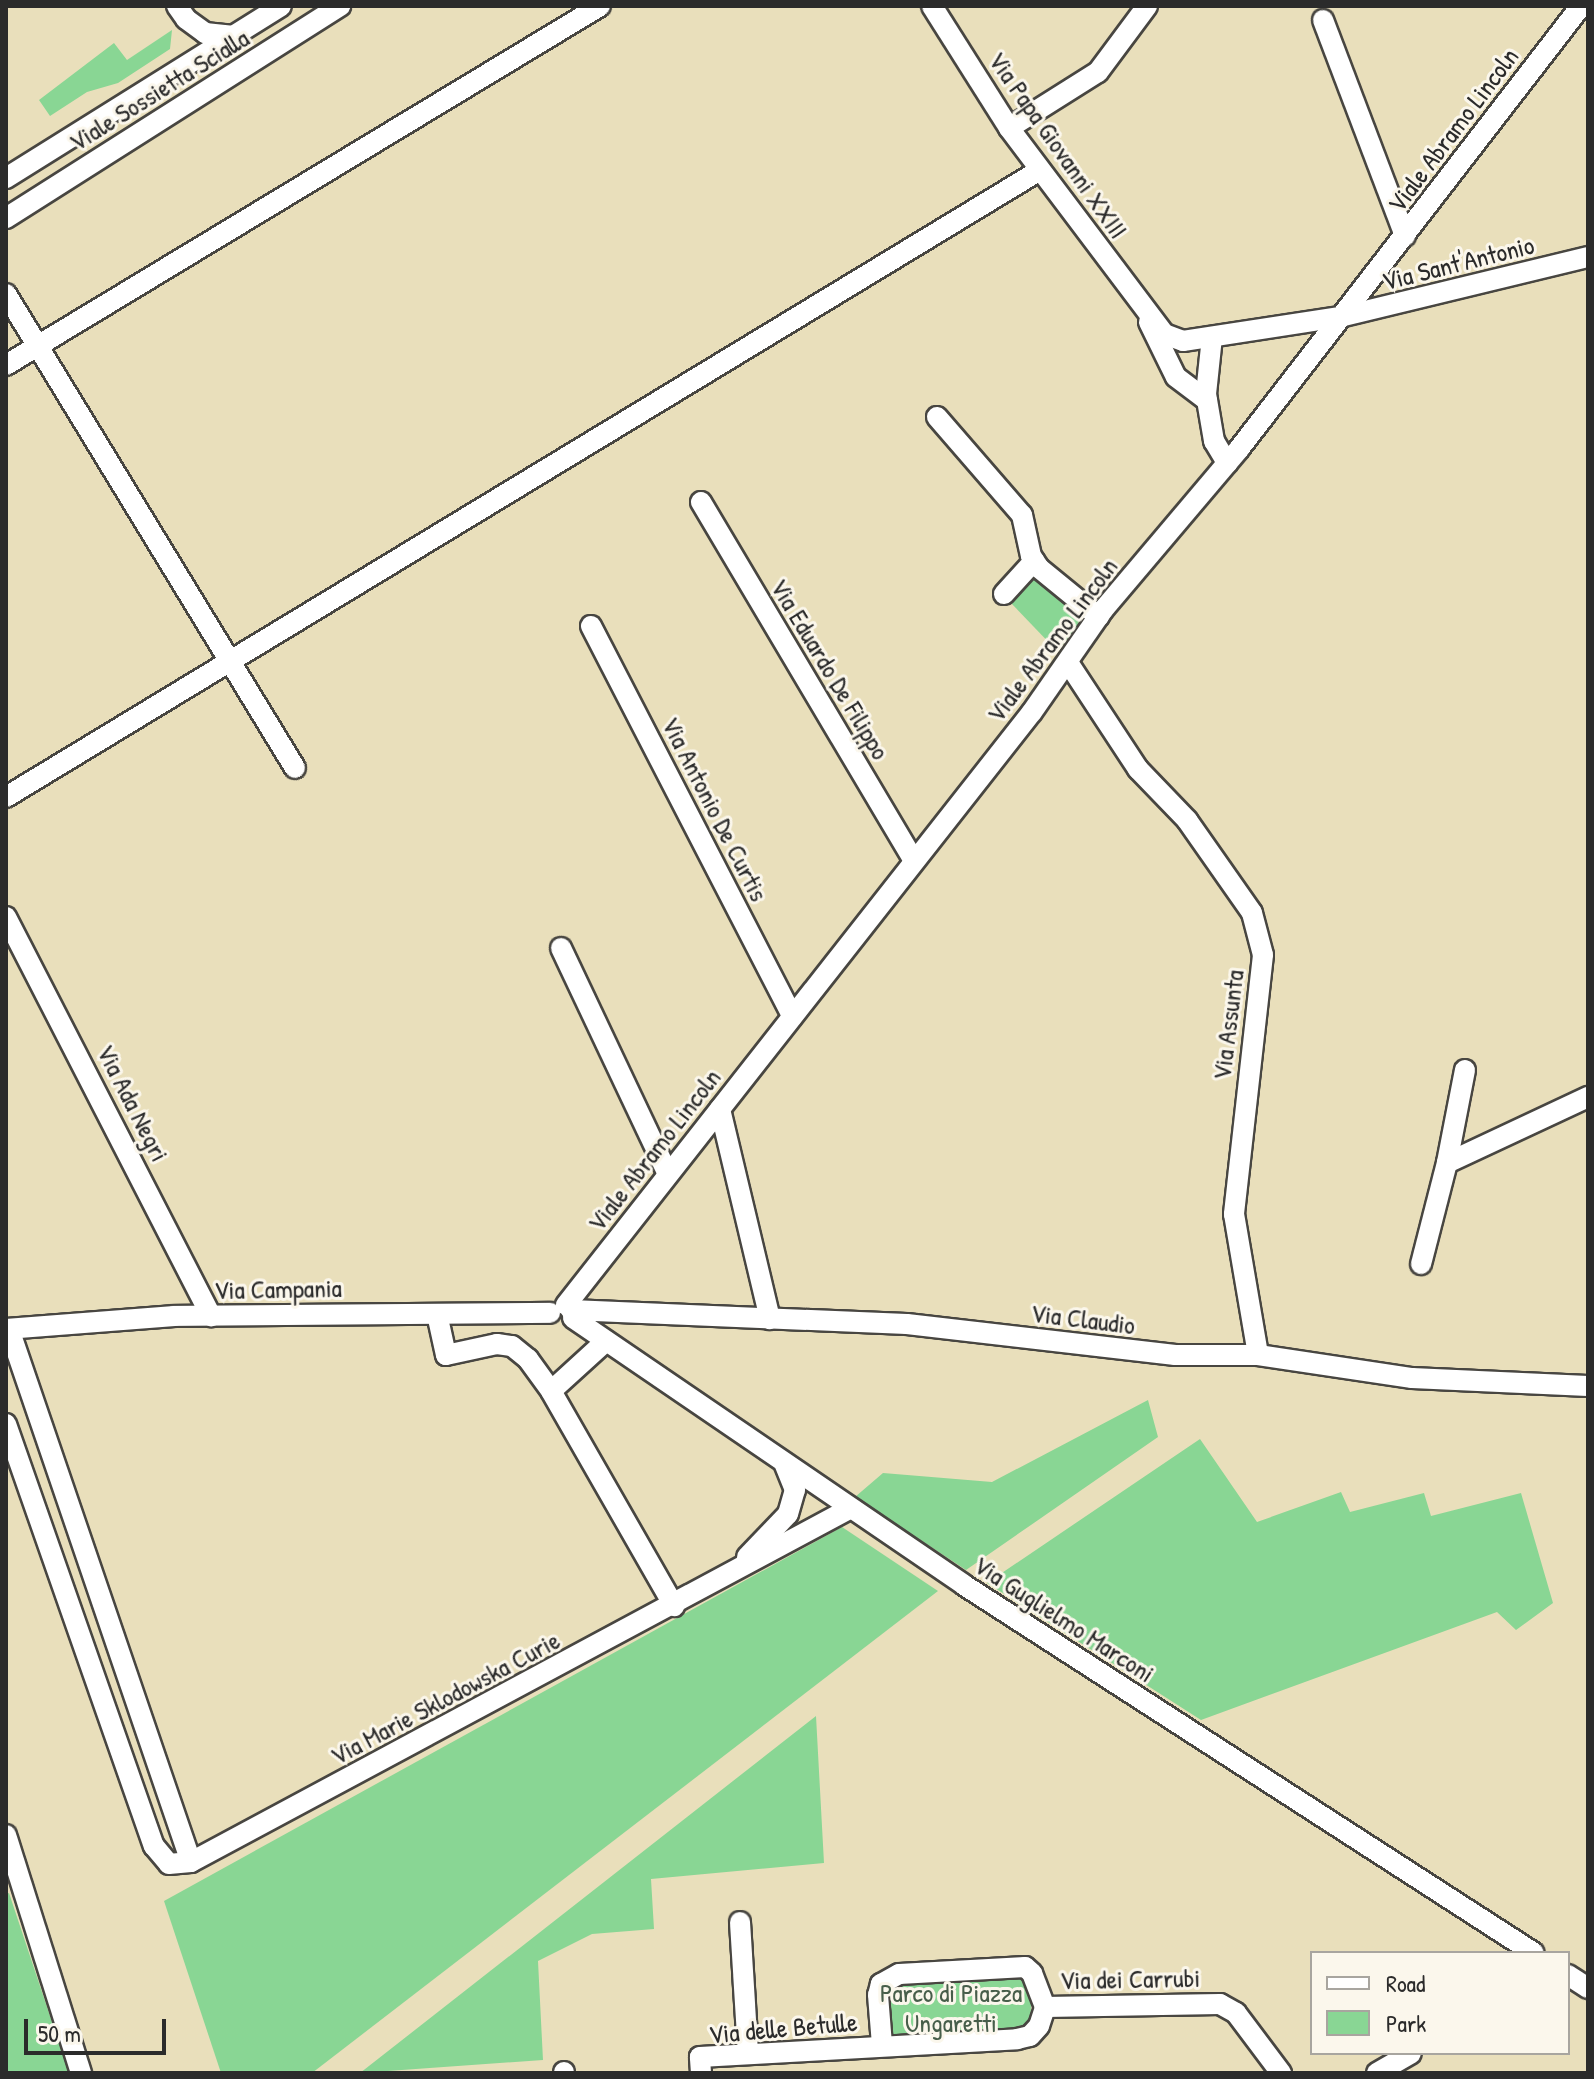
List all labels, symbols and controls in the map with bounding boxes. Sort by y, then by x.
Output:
street label: Viale Sossietta Scialla [63,22,255,158]
street label: Viale Abramo Lincoln [1381,42,1525,218]
street label: Via Papa Giovanni XXIII [982,46,1134,244]
street label: Via Sant'Antonio [1379,229,1537,297]
street label: Viale Abramo Lincoln [980,552,1124,728]
street label: Via Eduardo De Filippo [764,573,896,765]
street label: Via Antonio De Curtis [655,712,775,906]
street label: Via Assunta [1206,968,1250,1082]
street label: Via Ada Negri [90,1039,176,1167]
street label: Viale Abramo Lincoln [581,1062,727,1238]
street label: Via Campania [214,1272,342,1306]
street label: Via Claudio [1029,1297,1137,1341]
street label: Via Guglielmo Marconi [968,1549,1160,1689]
street label: Via Marie Sklodowska Curie [325,1624,565,1772]
legend [1310,1951,1570,2055]
street label: Via dei Carrubi [1060,1962,1200,1996]
text: Road [1386,1967,1425,1999]
park label: Parco di Piazza Ungaretti [880,1977,1022,2038]
scale bar [28,2003,170,2053]
street label: Via delle Betulle [707,2006,859,2050]
text: Park [1386,2007,1426,2039]
text: 50 m [38,2017,81,2049]

